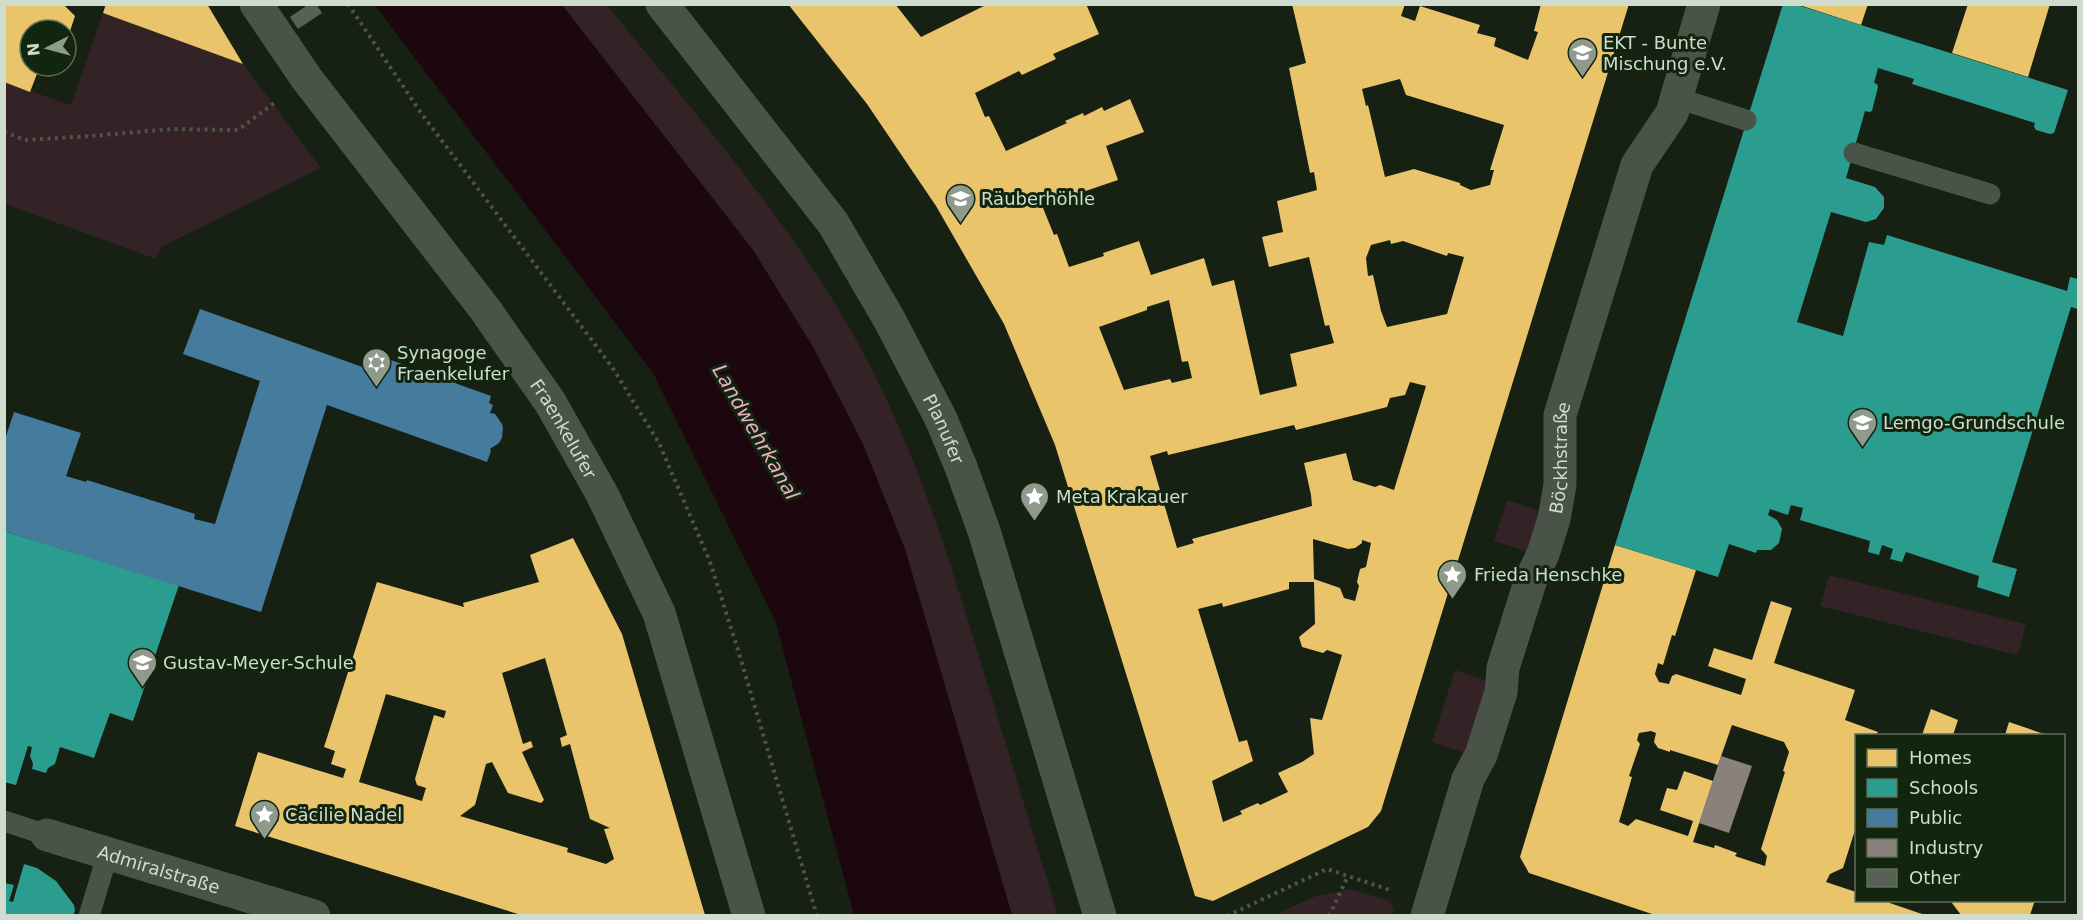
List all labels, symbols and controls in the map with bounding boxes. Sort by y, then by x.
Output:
north arrow [18,18,78,78]
place label: EKT - Bunte Mischung e.V. [1603,32,1727,74]
school or university icon: EKT - Bunte Mischung e.V. [1566,36,1598,78]
text: N [23,42,44,57]
school or university icon: Räuberhöhle [944,182,976,224]
place label: Räuberhöhle [981,188,1095,209]
place label: Synagoge Fraenkelufer [397,342,510,384]
synagogue icon: Synagoge Fraenkelufer [360,346,392,388]
water label: Landwehrkanal [707,360,805,504]
street label: Fraenkelufer [526,375,602,483]
street label: Planufer [919,390,969,468]
street label: Böckhstraße [1545,399,1574,515]
school or university icon: Lemgo-Grundschule [1846,406,1878,448]
place label: Lemgo-Grundschule [1883,412,2065,433]
place icon: Meta Krakauer [1019,480,1051,522]
place label: Meta Krakauer [1056,486,1188,507]
place icon: Frieda Henschke [1437,558,1469,600]
place label: Frieda Henschke [1474,564,1622,585]
school or university icon: Gustav-Meyer-Schule [126,646,158,688]
place label: Gustav-Meyer-Schule [163,652,354,673]
legend [1855,734,2065,902]
text: Homes [1909,747,1972,768]
text: Schools [1909,777,1978,798]
place icon: Cäcilie Nadel [248,798,280,840]
place label: Cäcilie Nadel [285,804,402,825]
text: Public [1909,807,1962,828]
text: Industry [1909,837,1983,858]
street label: Admiralstraße [95,841,223,897]
text: Other [1909,867,1961,888]

